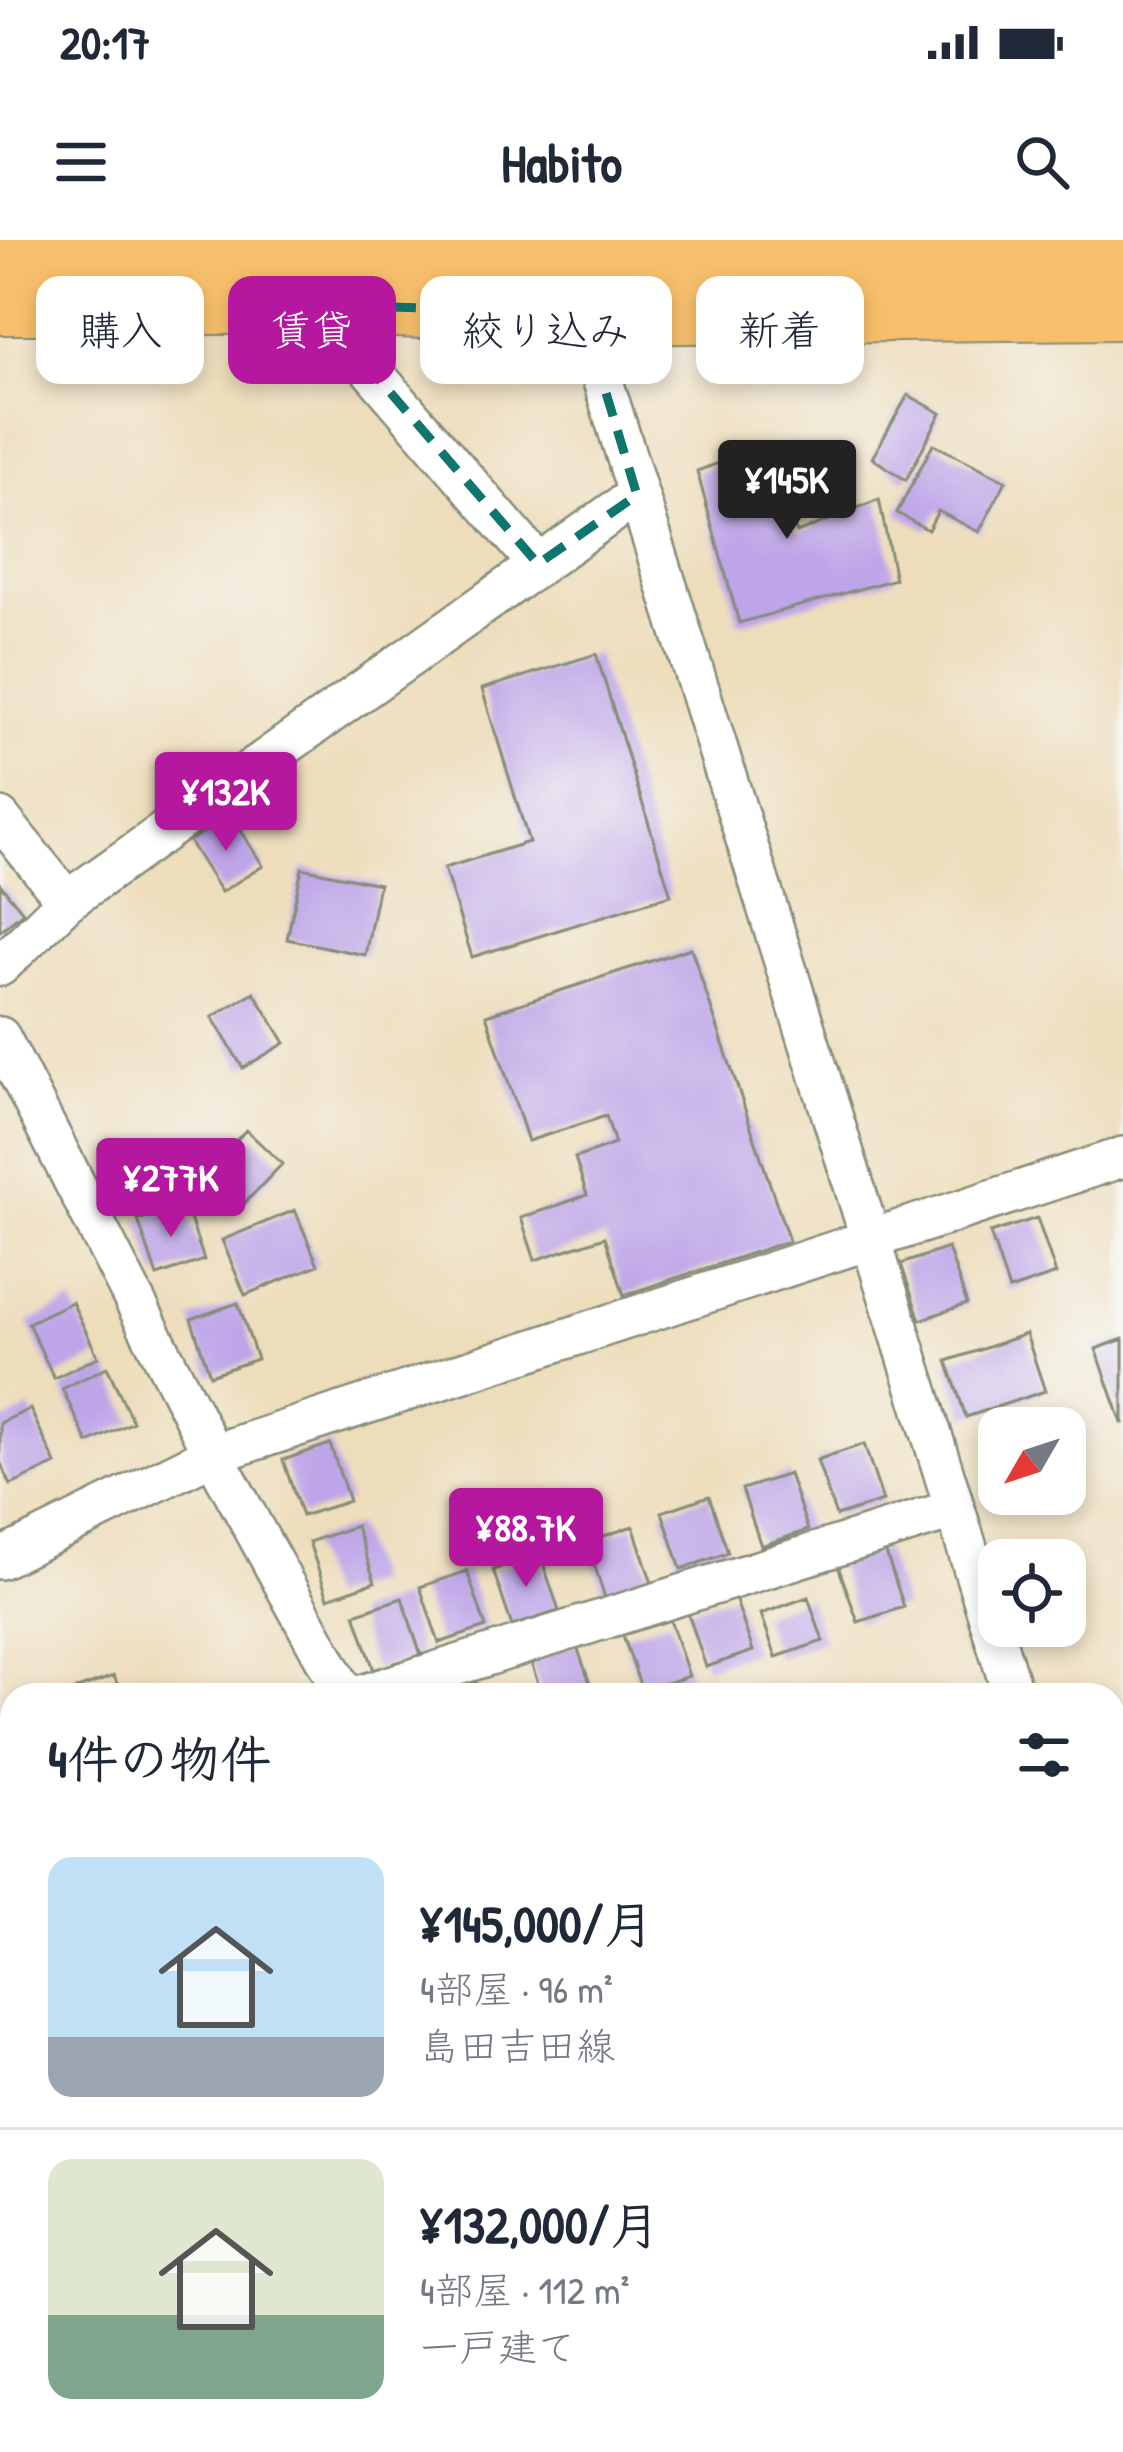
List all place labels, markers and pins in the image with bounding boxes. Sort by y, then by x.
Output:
pin: ¥145K [703,440,871,542]
pin: ¥132K [142,752,310,854]
pin: ¥277K [87,1138,255,1240]
pin: ¥88.7K [428,1488,624,1590]

